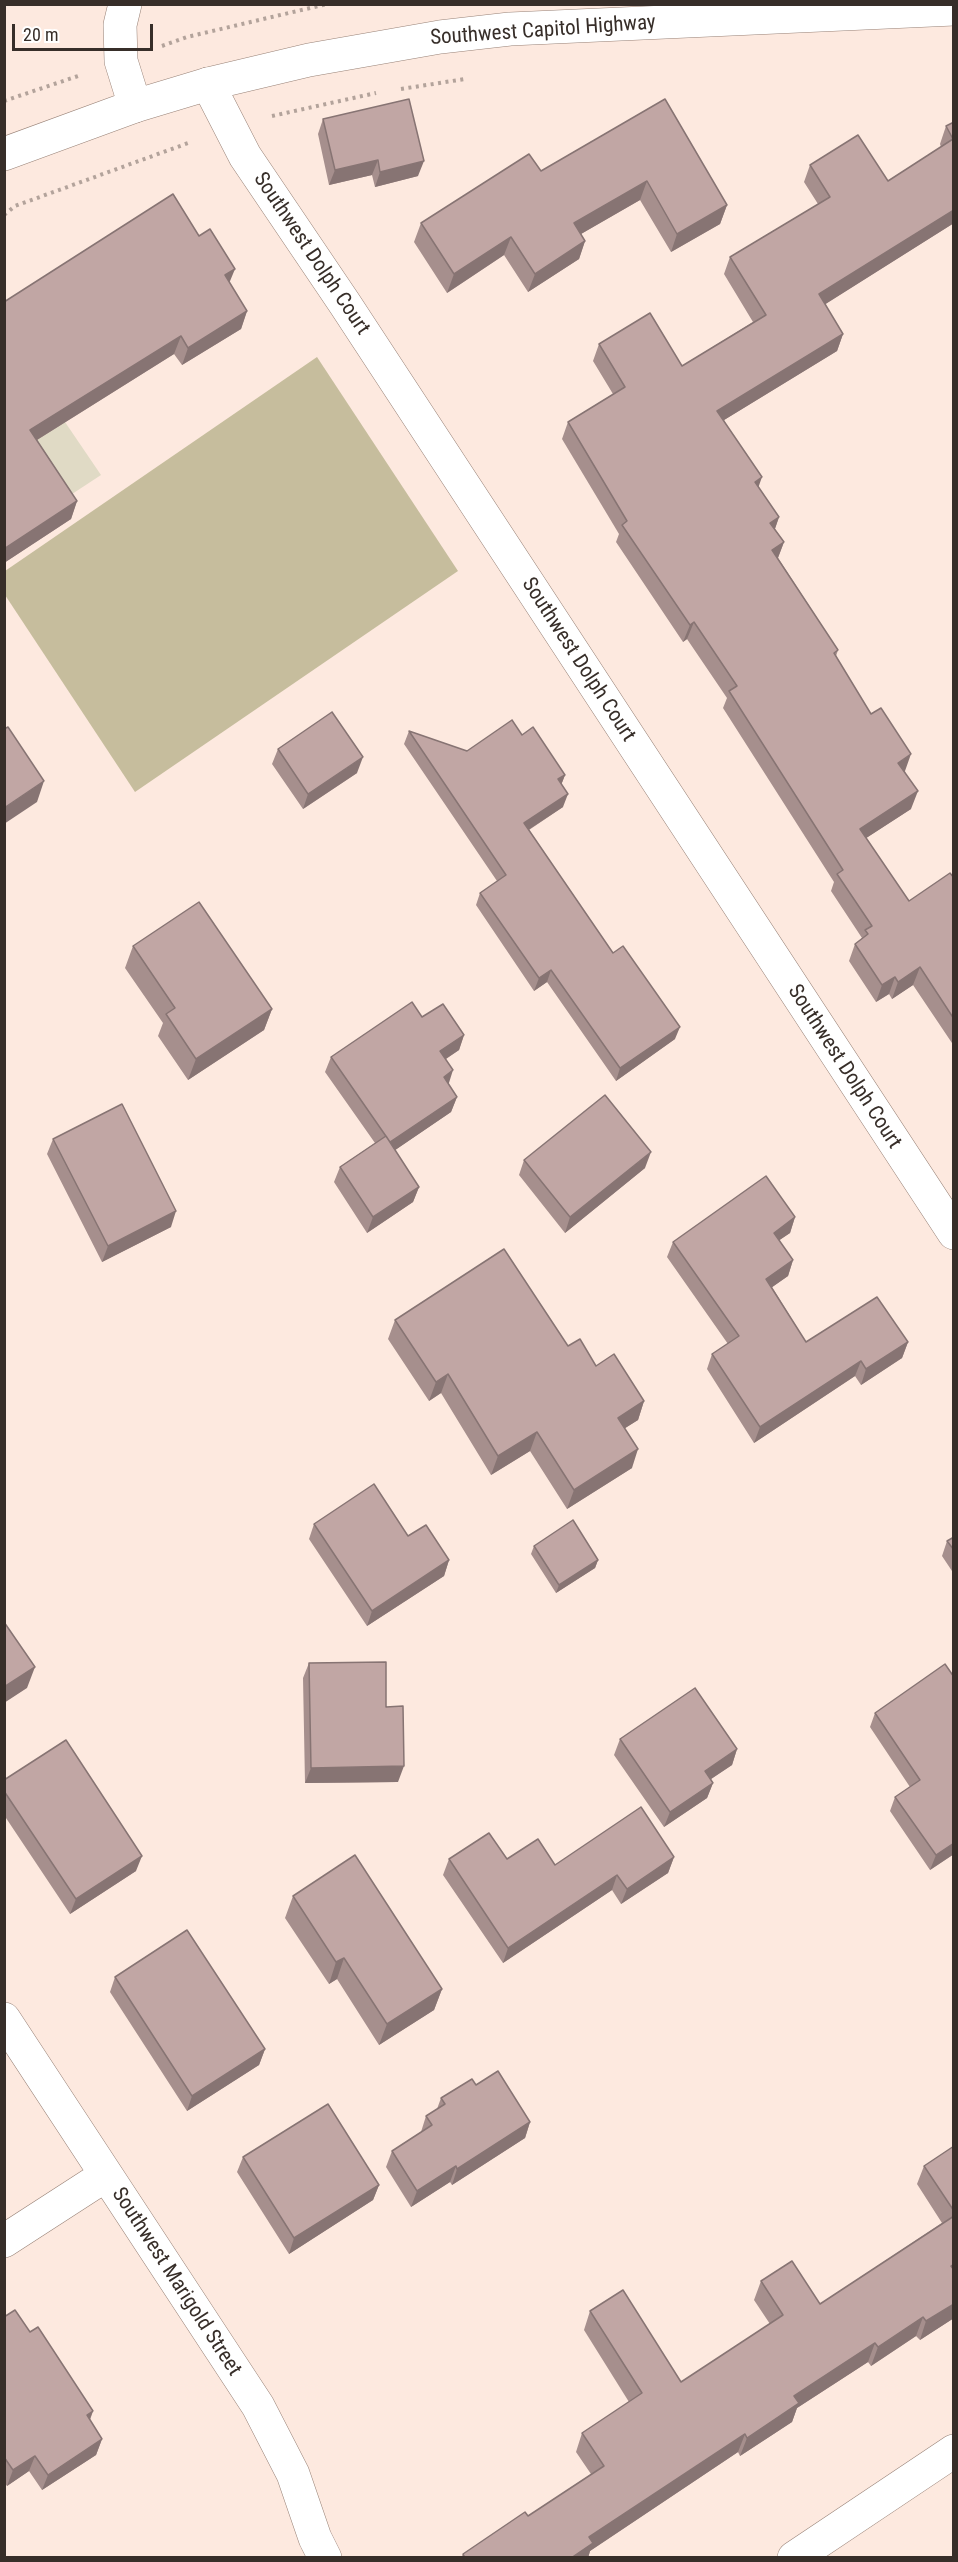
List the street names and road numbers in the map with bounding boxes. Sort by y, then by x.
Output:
street label: Southwest Capitol Highway [429,11,657,51]
street label: Southwest Dolph Court [247,168,375,340]
street label: Southwest Dolph Court [516,573,640,747]
street label: Southwest Dolph Court [782,980,906,1154]
street label: Southwest Marigold Street [106,2183,246,2381]

